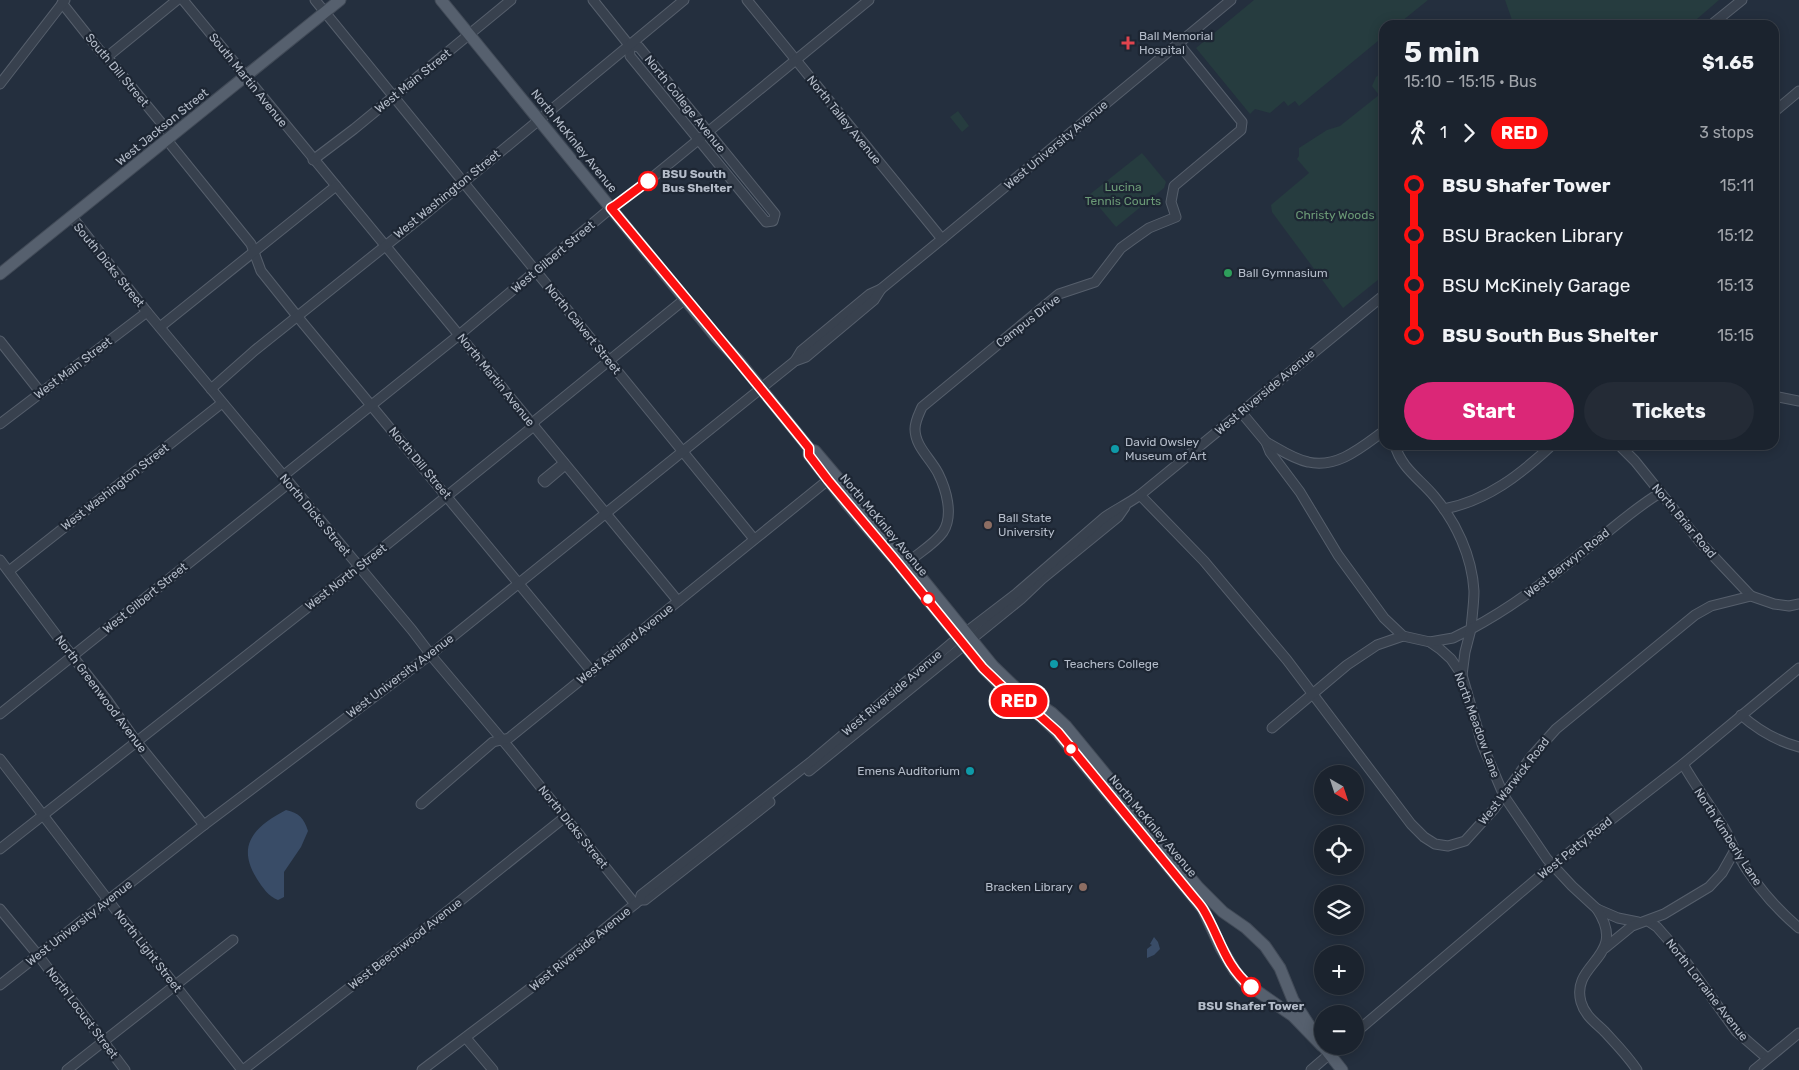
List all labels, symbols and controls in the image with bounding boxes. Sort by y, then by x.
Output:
place label: Ball Memorial Hospital [1139,29,1213,57]
street label: South Martin Avenue [206,30,290,130]
street label: South Dill Street [82,31,152,110]
marker: Ball Memorial Hospital [1121,36,1135,50]
text: 5 min [1404,36,1480,69]
street label: West Main Street [372,46,454,116]
text: $1.65 [1702,51,1754,74]
street label: North College Avenue [642,53,729,156]
text: 15:10 – 15:15 · Bus [1404,72,1537,91]
street label: North Talley Avenue [804,73,884,167]
street label: West Jackson Street [113,85,211,169]
street label: North McKinley Avenue [528,87,620,196]
street label: West University Avenue [1001,97,1111,192]
icon: walk [1404,119,1432,147]
icon: forward [1455,119,1483,147]
text: RED [1501,122,1538,144]
text: 1 [1440,123,1447,142]
text: 3 stops [1699,123,1754,142]
street label: West Washington Street [391,147,503,241]
place label: BSU South Bus Shelter [662,167,732,195]
marker: BSU South Bus Shelter [638,171,658,191]
text: BSU Shafer Tower [1442,174,1610,197]
text: 15:11 [1720,176,1754,195]
park label: Lucina Tennis Courts [1085,180,1161,208]
park label: Christy Woods [1295,208,1375,222]
street label: West Gilbert Street [508,218,598,296]
street label: South Dicks Street [71,220,147,310]
text: BSU Bracken Library [1442,224,1623,247]
text: 15:12 [1717,226,1754,245]
place label: Ball Gymnasium [1238,266,1328,280]
marker: Ball Gymnasium [1222,267,1234,279]
text: BSU McKinely Garage [1442,274,1630,297]
text: 15:13 [1717,276,1754,295]
street label: North Calvert Street [542,281,624,377]
street label: Campus Drive [993,291,1063,350]
text: BSU South Bus Shelter [1442,324,1658,347]
text: 15:15 [1717,326,1754,345]
street label: North Martin Avenue [454,331,538,429]
street label: West Main Street [31,334,115,402]
street label: West Riverside Avenue [1212,346,1318,438]
button: Start [1404,382,1574,440]
button: Tickets [1584,382,1754,440]
street label: North Dill Street [386,424,454,502]
place label: David Owsley Museum of Art [1125,435,1207,463]
street label: West Washington Street [58,440,172,533]
marker: David Owsley Museum of Art [1109,443,1121,455]
street label: North Dicks Street [277,471,353,559]
street label: North McKinley Avenue [837,471,931,579]
street label: North Briar Road [1649,481,1719,561]
place label: Ball State University [998,511,1055,539]
marker: Ball State University [982,519,994,531]
street label: West Berwyn Road [1522,525,1612,601]
street label: West North Street [303,541,390,613]
street label: West Gilbert Street [100,559,190,636]
unlabelled marker [921,592,935,606]
street label: West Ashland Avenue [574,601,676,687]
street label: West University Avenue [344,631,457,721]
street label: North Greenwood Avenue [52,633,150,756]
street label: West Riverside Avenue [839,647,945,739]
place label: Teachers College [1064,657,1159,671]
marker: Teachers College [1048,658,1060,670]
street label: North Meadow Lane [1451,670,1503,780]
line badge: RED [990,685,1048,717]
text: RED [1001,690,1037,712]
street label: West Warwick Road [1476,735,1552,827]
unlabelled marker [1064,742,1078,756]
place label: Emens Auditorium [857,764,960,778]
marker: Emens Auditorium [964,765,976,777]
north arrow [1314,765,1364,815]
map controls [1314,765,1364,1055]
street label: North McKinley Avenue [1106,772,1200,880]
street label: North Dicks Street [535,783,611,871]
street label: North Kimberly Lane [1691,786,1765,889]
street label: West Petty Road [1535,814,1615,882]
button: locate [1314,825,1364,875]
street label: West University Avenue [23,877,135,969]
place label: Bracken Library [985,880,1073,894]
marker: Bracken Library [1077,881,1089,893]
button: layers [1314,885,1364,935]
street label: West Beechwood Avenue [345,895,465,993]
street label: West Riverside Avenue [527,904,634,994]
street label: North Light Street [111,907,185,995]
street label: North Lorraine Avenue [1663,936,1751,1044]
button: + [1314,945,1364,995]
street label: North Locust Street [43,965,121,1062]
marker: BSU Shafer Tower [1241,977,1261,997]
place label: BSU Shafer Tower [1198,999,1305,1013]
button: − [1314,1005,1364,1055]

